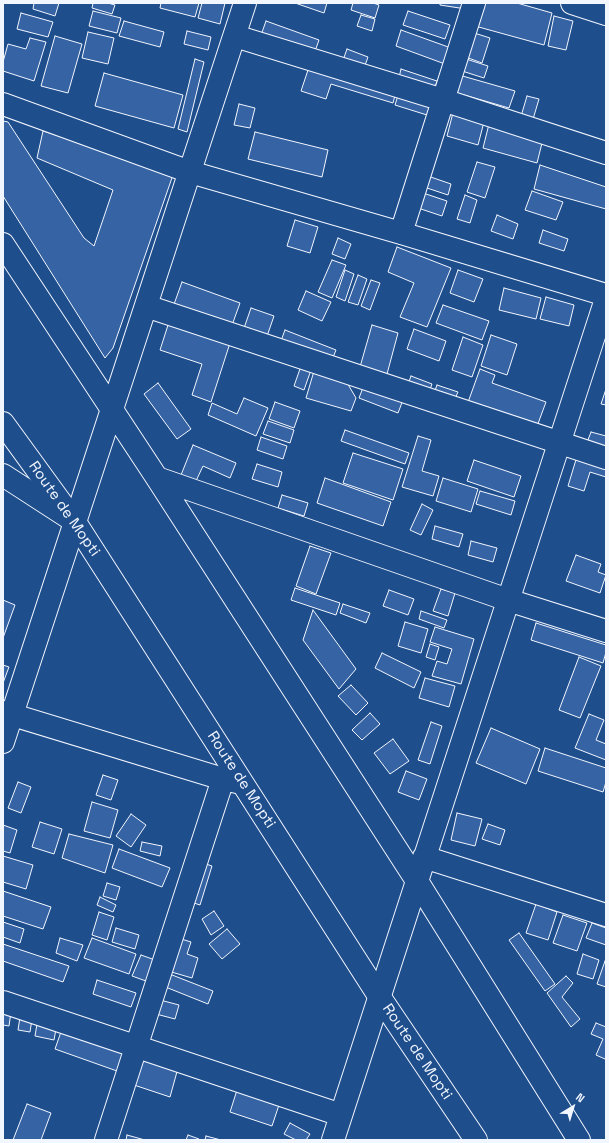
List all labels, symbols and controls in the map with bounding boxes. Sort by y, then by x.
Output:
street label: Route de Mopti [25,458,103,560]
street label: Route de Mopti [203,728,279,832]
street label: Route de Mopti [378,1001,456,1103]
north arrow [553,1087,593,1127]
text: N [573,1090,588,1105]

